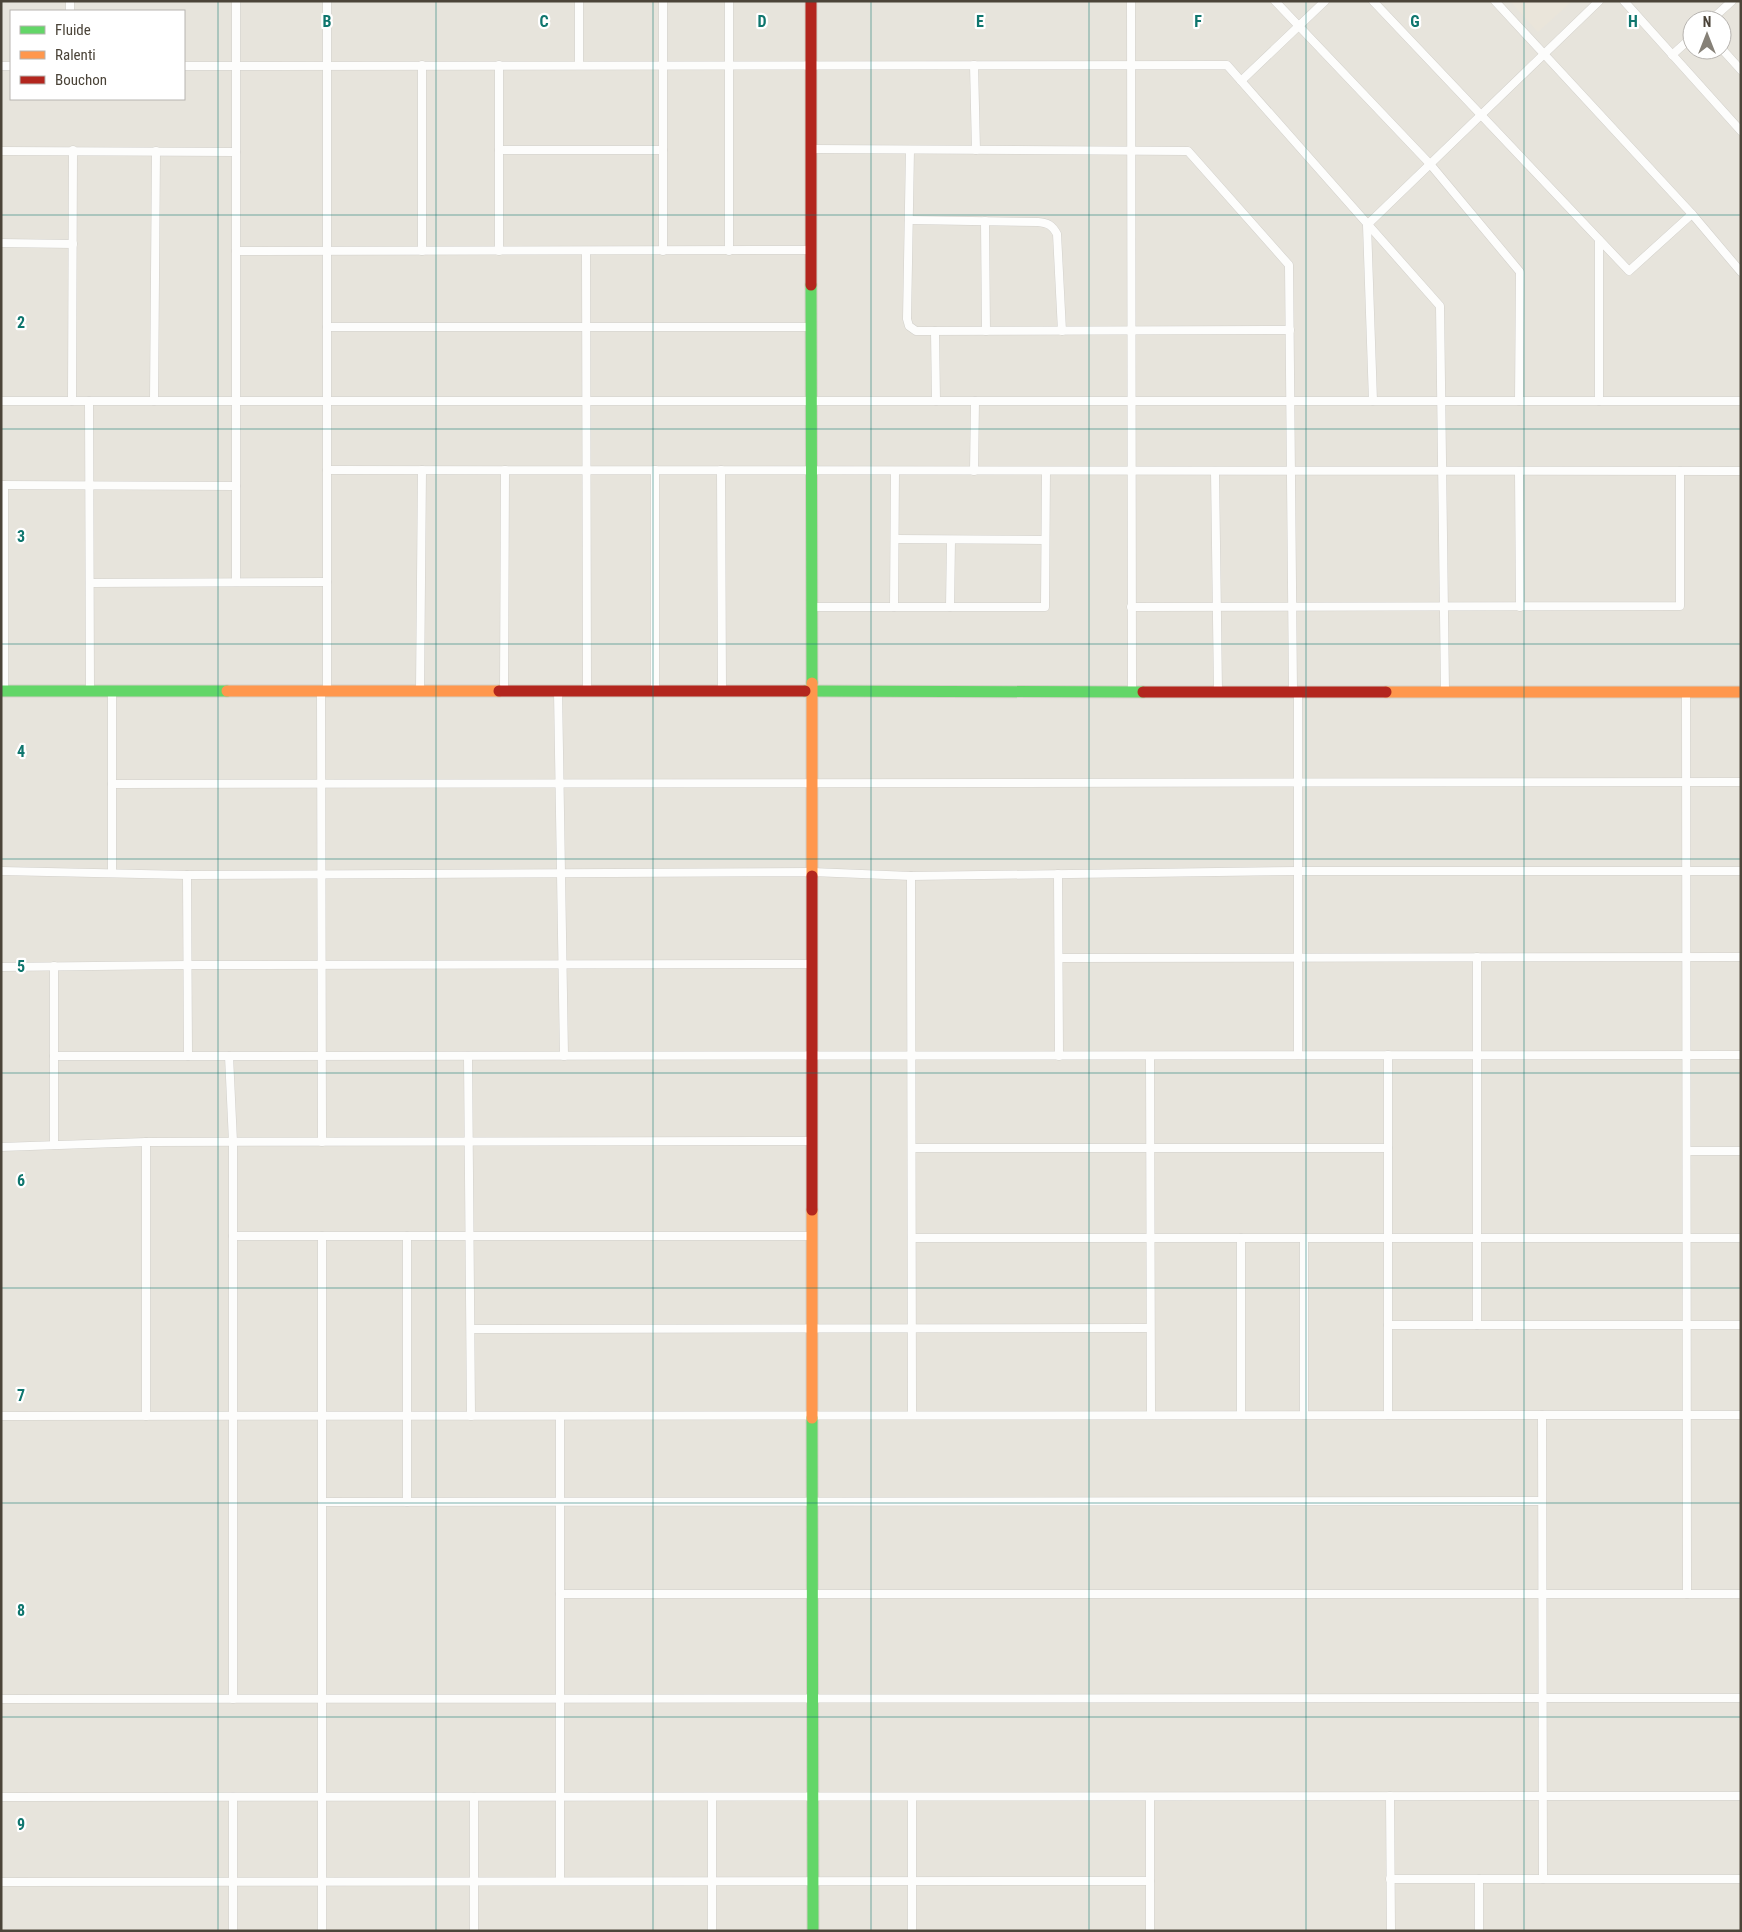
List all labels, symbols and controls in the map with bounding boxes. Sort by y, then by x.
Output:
legend [10,10,185,100]
north arrow [1682,10,1732,60]
text: B [323,12,332,31]
text: C [539,12,549,31]
text: D [757,12,767,31]
text: E [976,12,984,31]
text: F [1194,12,1202,31]
text: G [1410,12,1420,31]
text: H [1628,12,1638,31]
text: N [1703,14,1711,30]
text: Fluide [55,21,91,39]
text: Ralenti [55,46,96,64]
text: Bouchon [55,71,107,89]
text: 2 [17,313,25,332]
text: 3 [17,527,25,546]
text: 4 [17,742,25,761]
text: 5 [17,957,25,976]
text: 6 [17,1171,25,1190]
text: 7 [17,1386,25,1405]
text: 8 [17,1601,25,1620]
text: 9 [17,1815,25,1834]

